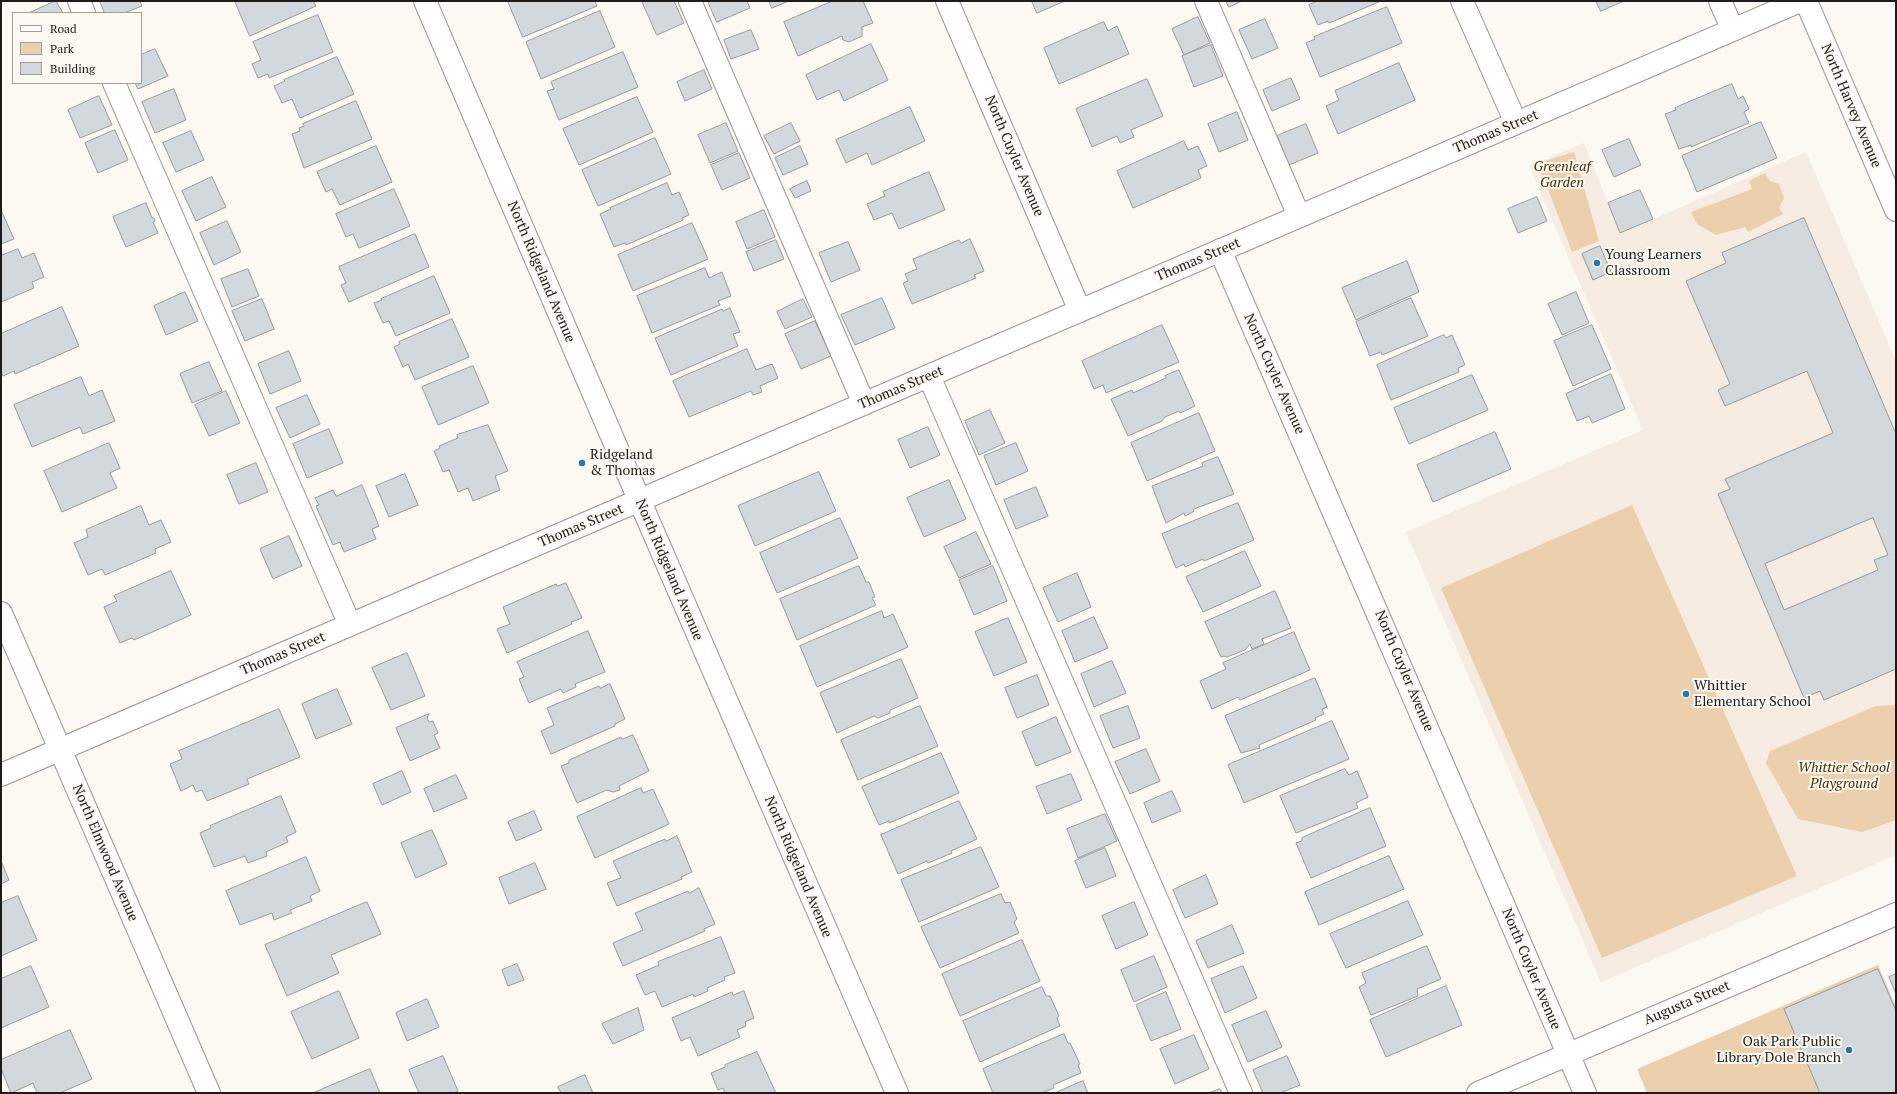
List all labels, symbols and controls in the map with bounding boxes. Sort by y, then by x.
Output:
legend [12,12,142,84]
text: Road [50,21,77,36]
text: Park [50,41,74,56]
street label: North Harvey Avenue [1817,42,1885,170]
text: Building [50,61,95,76]
street label: North Cuyler Avenue [981,93,1047,219]
street label: Thomas Street [1451,107,1541,157]
park label: Greenleaf Garden [1533,159,1591,192]
street label: North Ridgeland Avenue [504,199,578,345]
street label: Thomas Street [1153,235,1243,285]
place label: Young Learners Classroom [1605,247,1702,280]
marker: Young Learners Classroom [1592,258,1602,268]
street label: North Cuyler Avenue [1240,311,1308,437]
street label: Thomas Street [856,363,946,413]
place label: Ridgeland & Thomas [590,447,655,480]
marker: Ridgeland & Thomas [577,458,587,468]
street label: North Ridgeland Avenue [632,497,706,643]
street label: Thomas Street [536,501,626,551]
street label: North Cuyler Avenue [1371,608,1437,734]
street label: Thomas Street [238,629,328,679]
place label: Whittier Elementary School [1694,678,1811,710]
marker: Whittier Elementary School [1681,689,1691,699]
park label: Whittier School Playground [1798,760,1890,792]
street label: North Elmwood Avenue [69,782,141,924]
street label: North Ridgeland Avenue [761,794,835,940]
street label: North Cuyler Avenue [1498,906,1564,1032]
street label: Augusta Street [1641,977,1733,1029]
place label: Oak Park Public Library Dole Branch [1717,1034,1841,1066]
marker: Oak Park Public Library Dole Branch [1844,1045,1854,1055]

